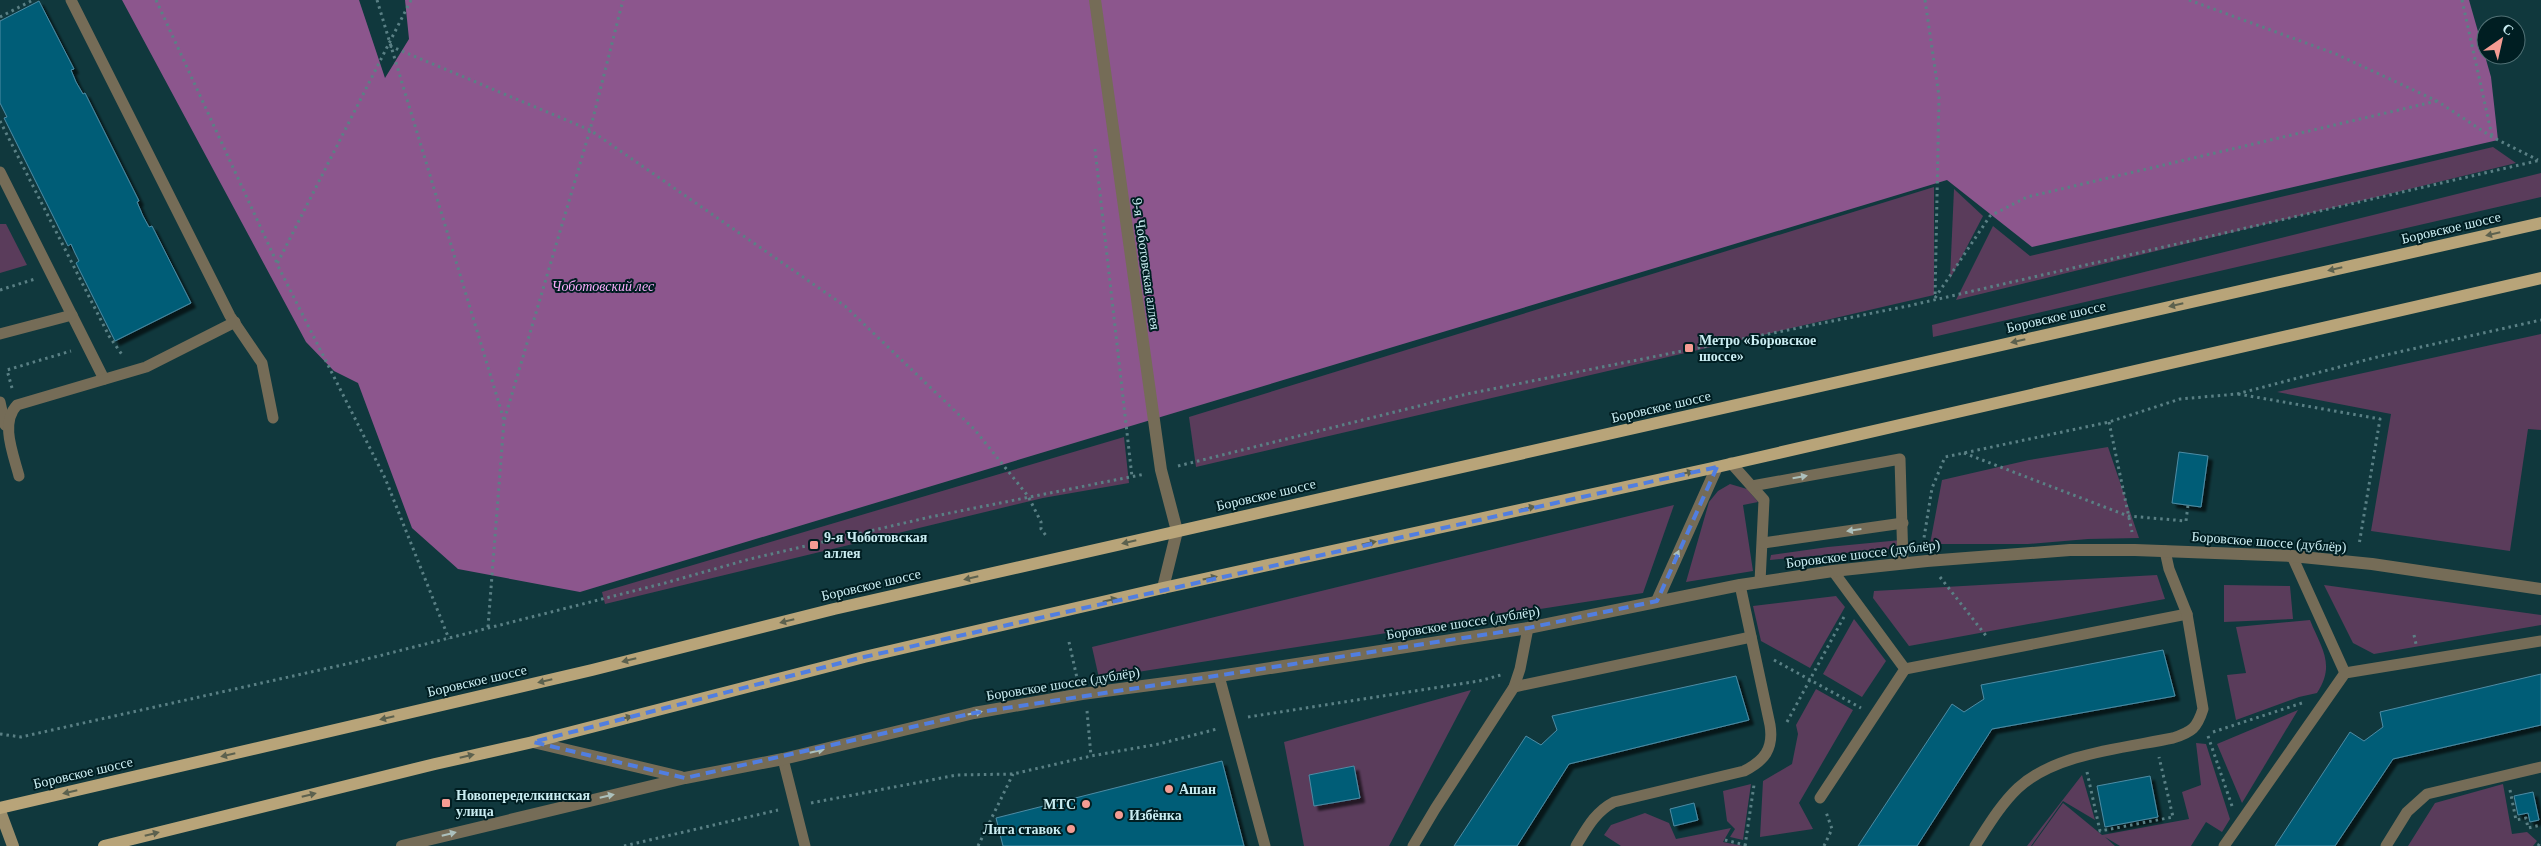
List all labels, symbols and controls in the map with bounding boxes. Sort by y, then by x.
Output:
north arrow [2476,15,2526,65]
text: С [2500,21,2516,39]
street label: 9-я Чоботовская аллея [1129,197,1163,331]
street label: Боровское шоссе [2400,209,2502,247]
one-way arrow [2486,230,2501,238]
one-way arrow [2327,265,2342,273]
park label: Чоботовский лес [552,279,655,294]
street label: Боровское шоссе [2005,298,2107,336]
one-way arrow [2169,301,2184,309]
place label: Метро «Боровское шоссе» [1699,333,1816,364]
one-way arrow [2009,337,2025,345]
marker: Метро «Боровское шоссе» [1683,342,1695,354]
street label: Боровское шоссе [1610,388,1712,426]
one-way arrow [1679,469,1694,477]
one-way arrow [1793,472,1809,480]
street label: Боровское шоссе [1215,476,1317,514]
one-way arrow [1520,504,1535,512]
one-way arrow [1846,526,1862,534]
street label: Боровское шоссе (дублёр) [2191,529,2347,556]
place label: 9-я Чоботовская аллея [824,530,928,561]
street label: Боровское шоссе (дублёр) [1785,537,1942,572]
one-way arrow [1122,538,1137,546]
marker: 9-я Чоботовская аллея [808,539,820,551]
one-way arrow [1361,539,1377,547]
one-way arrow [1673,550,1681,564]
street label: Боровское шоссе [820,566,922,604]
one-way arrow [963,574,979,582]
one-way arrow [1203,574,1218,582]
one-way arrow [1103,596,1118,604]
street label: Боровское шоссе (дублёр) [1385,603,1541,644]
one-way arrow [779,617,794,625]
one-way arrow [622,656,637,664]
street label: Боровское шоссе [426,662,528,700]
street label: Боровское шоссе (дублёр) [985,664,1141,705]
one-way arrow [537,677,552,685]
one-way arrow [968,709,983,717]
one-way arrow [379,714,394,722]
one-way arrow [618,714,633,722]
one-way arrow [809,747,825,755]
one-way arrow [221,751,236,759]
one-way arrow [460,752,475,760]
street label: Боровское шоссе [32,754,134,792]
place label: Ашан [1179,782,1216,797]
marker: Ашан [1163,783,1175,795]
one-way arrow [63,788,78,796]
place label: Новопеределкинская улица [456,788,591,819]
one-way arrow [302,791,317,799]
one-way arrow [599,792,614,800]
marker: Новопеределкинская улица [440,797,452,809]
place label: МТС [1043,797,1076,812]
marker: МТС [1080,798,1092,810]
place label: Избёнка [1129,808,1182,823]
marker: Избёнка [1113,809,1125,821]
place label: Лига ставок [983,822,1062,837]
marker: Лига ставок [1065,823,1077,835]
one-way arrow [144,830,159,838]
one-way arrow [441,830,456,838]

